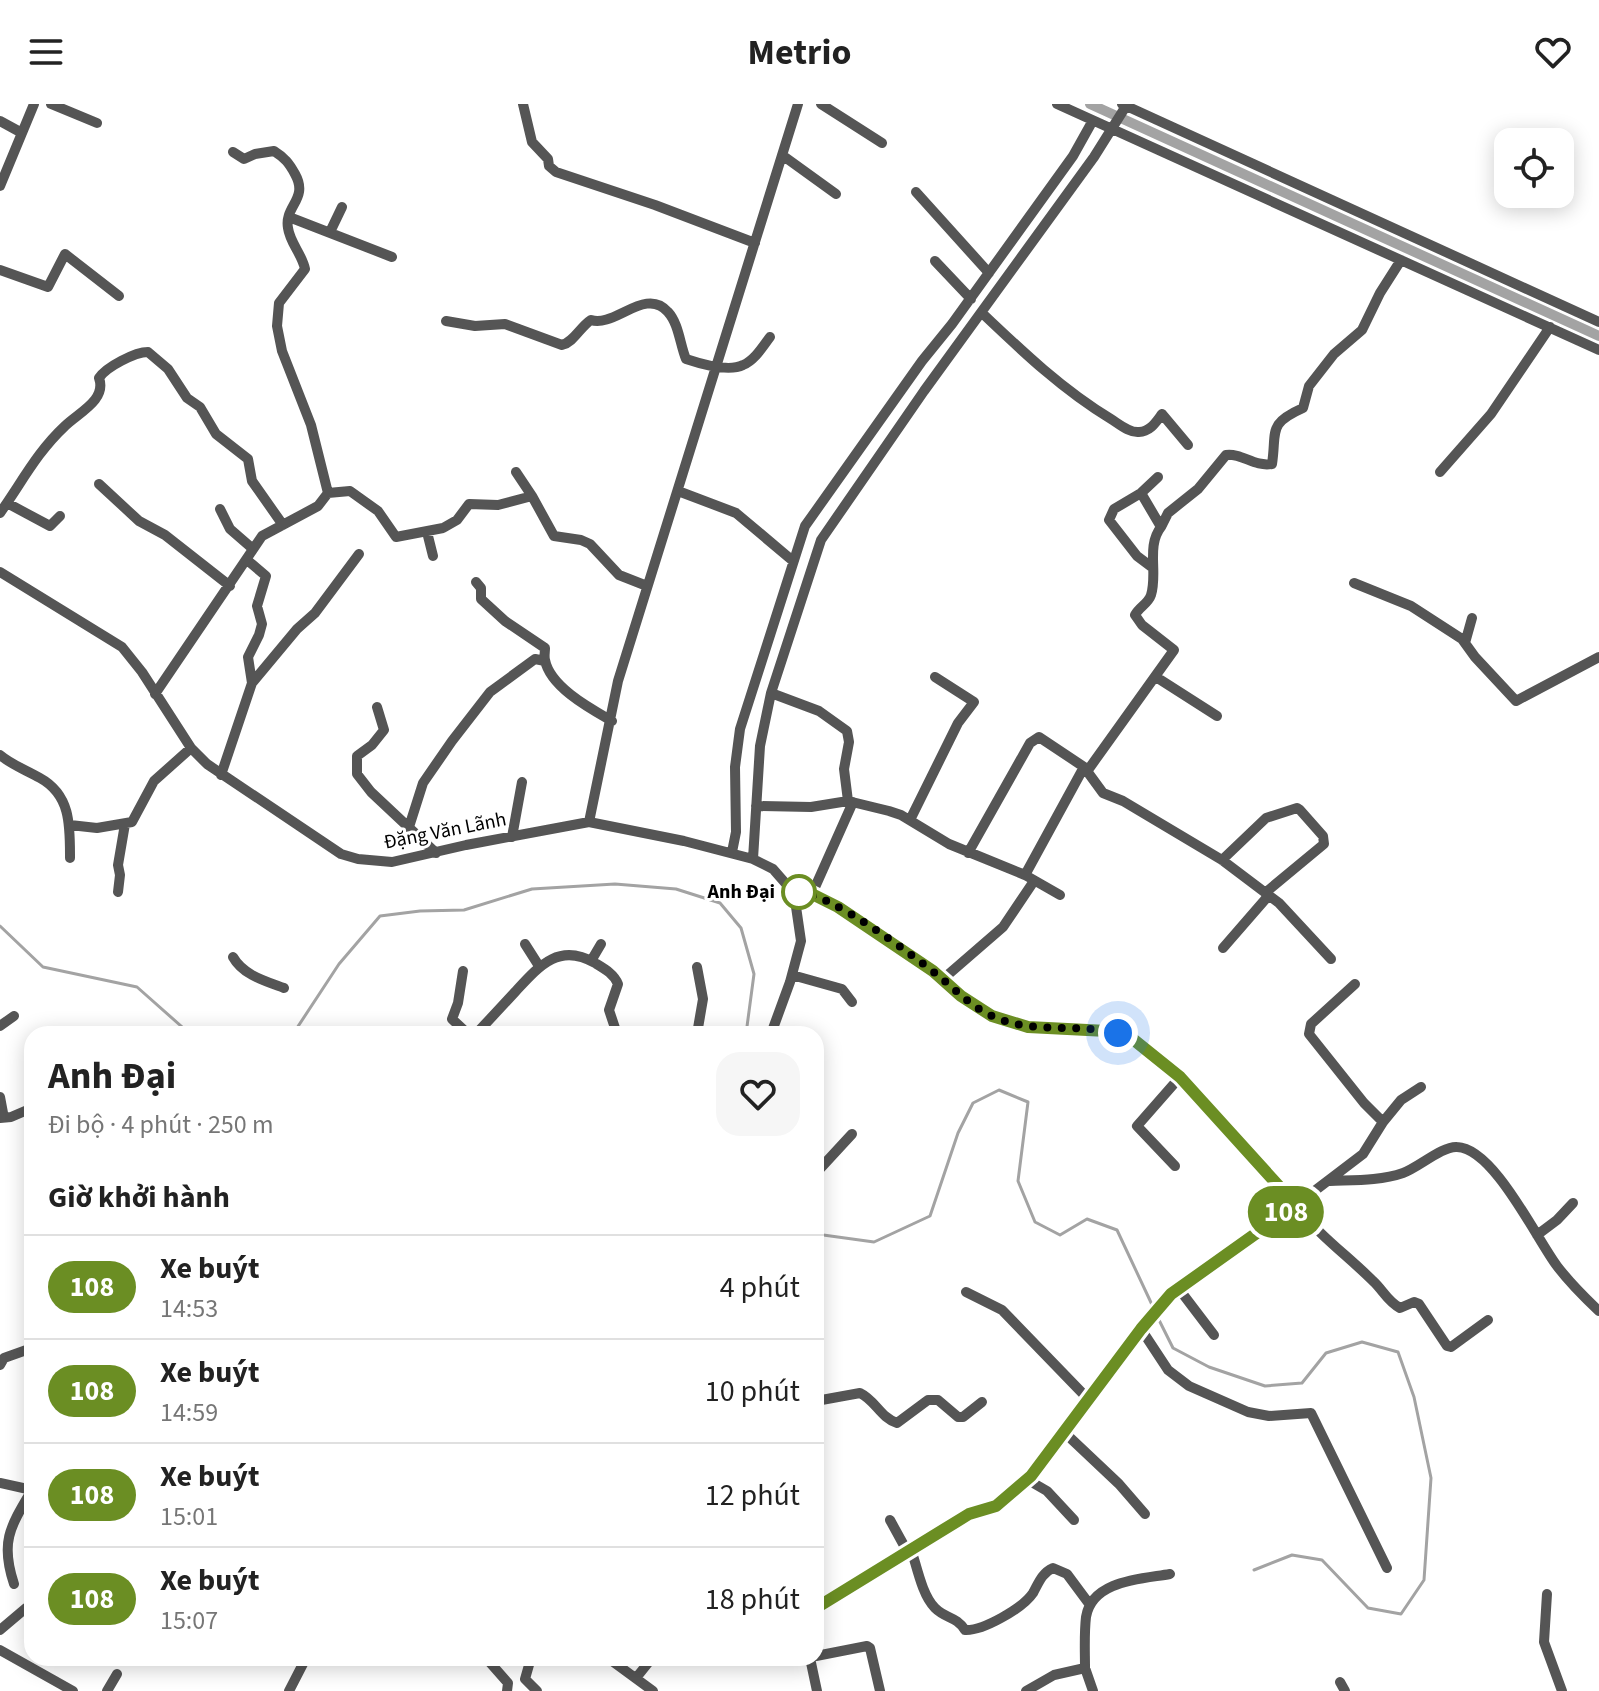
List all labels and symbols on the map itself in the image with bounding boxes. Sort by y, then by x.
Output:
street label: Đặng Văn Lãnh [381,805,509,857]
marker: Anh Đại [782,875,816,909]
place label: Anh Đại [707,878,775,906]
your location [1098,1013,1138,1053]
line badge: 108 [1240,1186,1332,1238]

